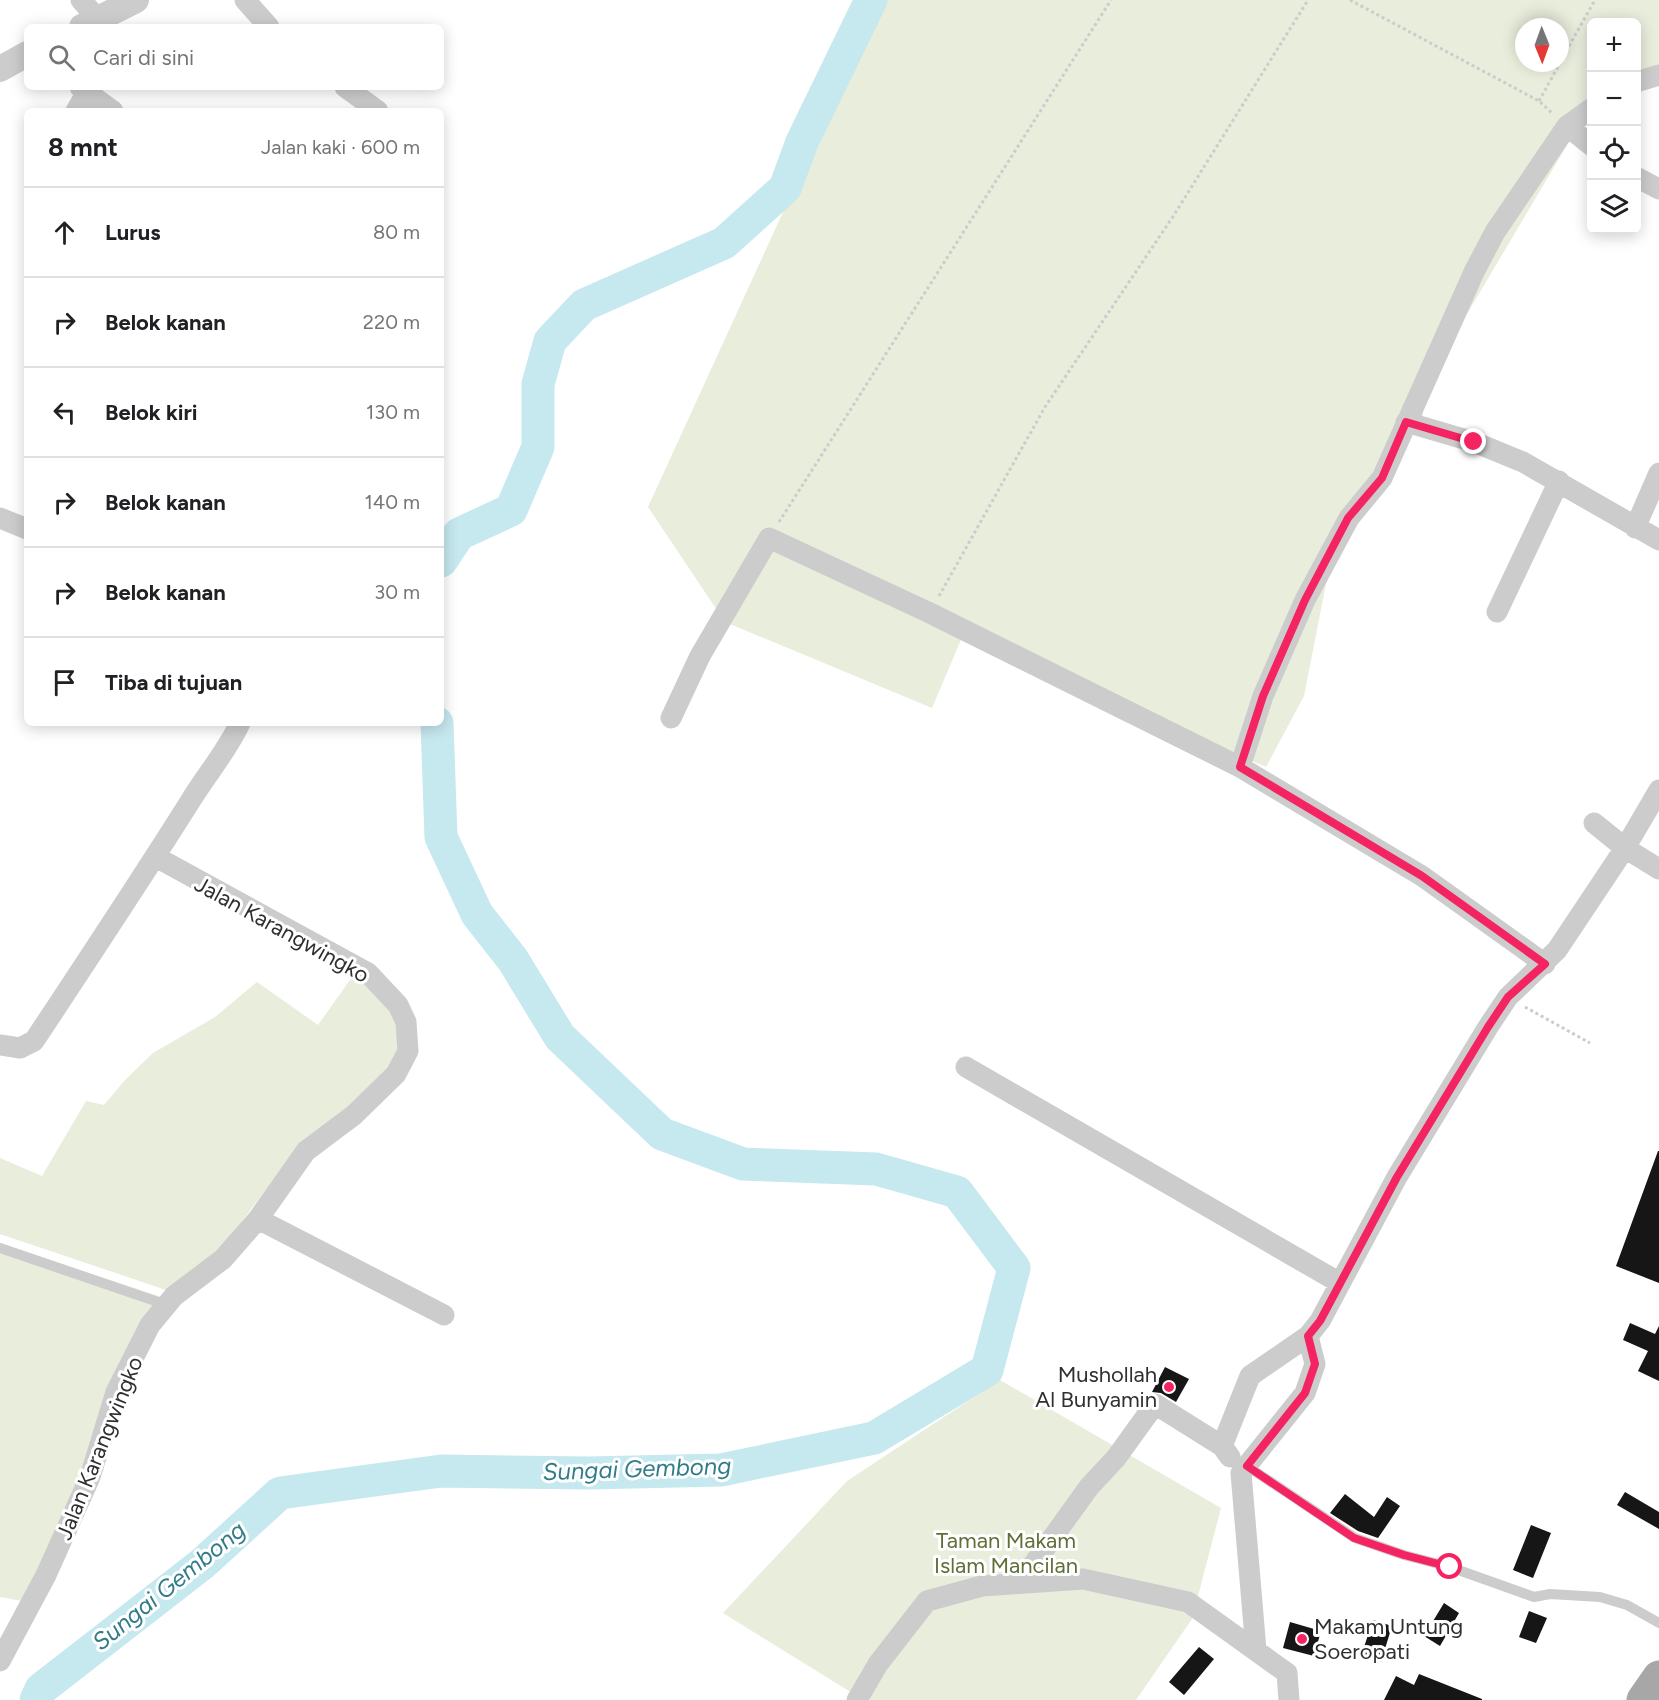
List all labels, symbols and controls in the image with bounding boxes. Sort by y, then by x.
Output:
north arrow [1515,18,1569,72]
map controls [1587,18,1641,234]
button: + [1587,18,1641,72]
search box [24,24,444,90]
icon: search [45,41,78,74]
text: Cari di sini [93,44,194,71]
button: − [1587,72,1641,126]
button: locate [1587,126,1641,180]
text: 8 mnt [48,131,118,163]
text: Jalan kaki · 600 m [261,135,420,159]
button: layers [1587,180,1641,234]
icon: ahead [48,216,81,249]
text: Lurus [105,219,160,246]
text: 80 m [373,220,420,244]
icon: right [48,306,81,339]
text: Belok kanan [105,309,226,336]
text: 220 m [363,310,420,334]
icon: left [48,396,81,429]
text: Belok kiri [105,399,198,426]
text: 130 m [366,400,420,424]
route end [1460,428,1486,454]
icon: right [48,486,81,519]
text: Belok kanan [105,489,226,516]
text: 140 m [365,490,420,514]
icon: right [48,576,81,609]
text: Belok kanan [105,579,226,606]
text: 30 m [374,580,420,604]
icon: arrive [48,666,81,699]
text: Tiba di tujuan [105,669,242,696]
street label: Jalan Karangwingko [190,870,374,989]
street label: Jalan Karangwingko [50,1353,149,1544]
place label: Mushollah Al Bunyamin [1035,1361,1157,1413]
marker: Mushollah Al Bunyamin [1162,1380,1176,1394]
water label: Sungai Gembong [542,1451,732,1486]
water label: Sungai Gembong [86,1515,251,1656]
park label: Taman Makam Islam Mancilan [934,1527,1078,1579]
route start [1436,1553,1462,1579]
place label: Makam Untung Soeropati [1314,1613,1463,1665]
marker: Makam Untung Soeropati [1295,1632,1309,1646]

